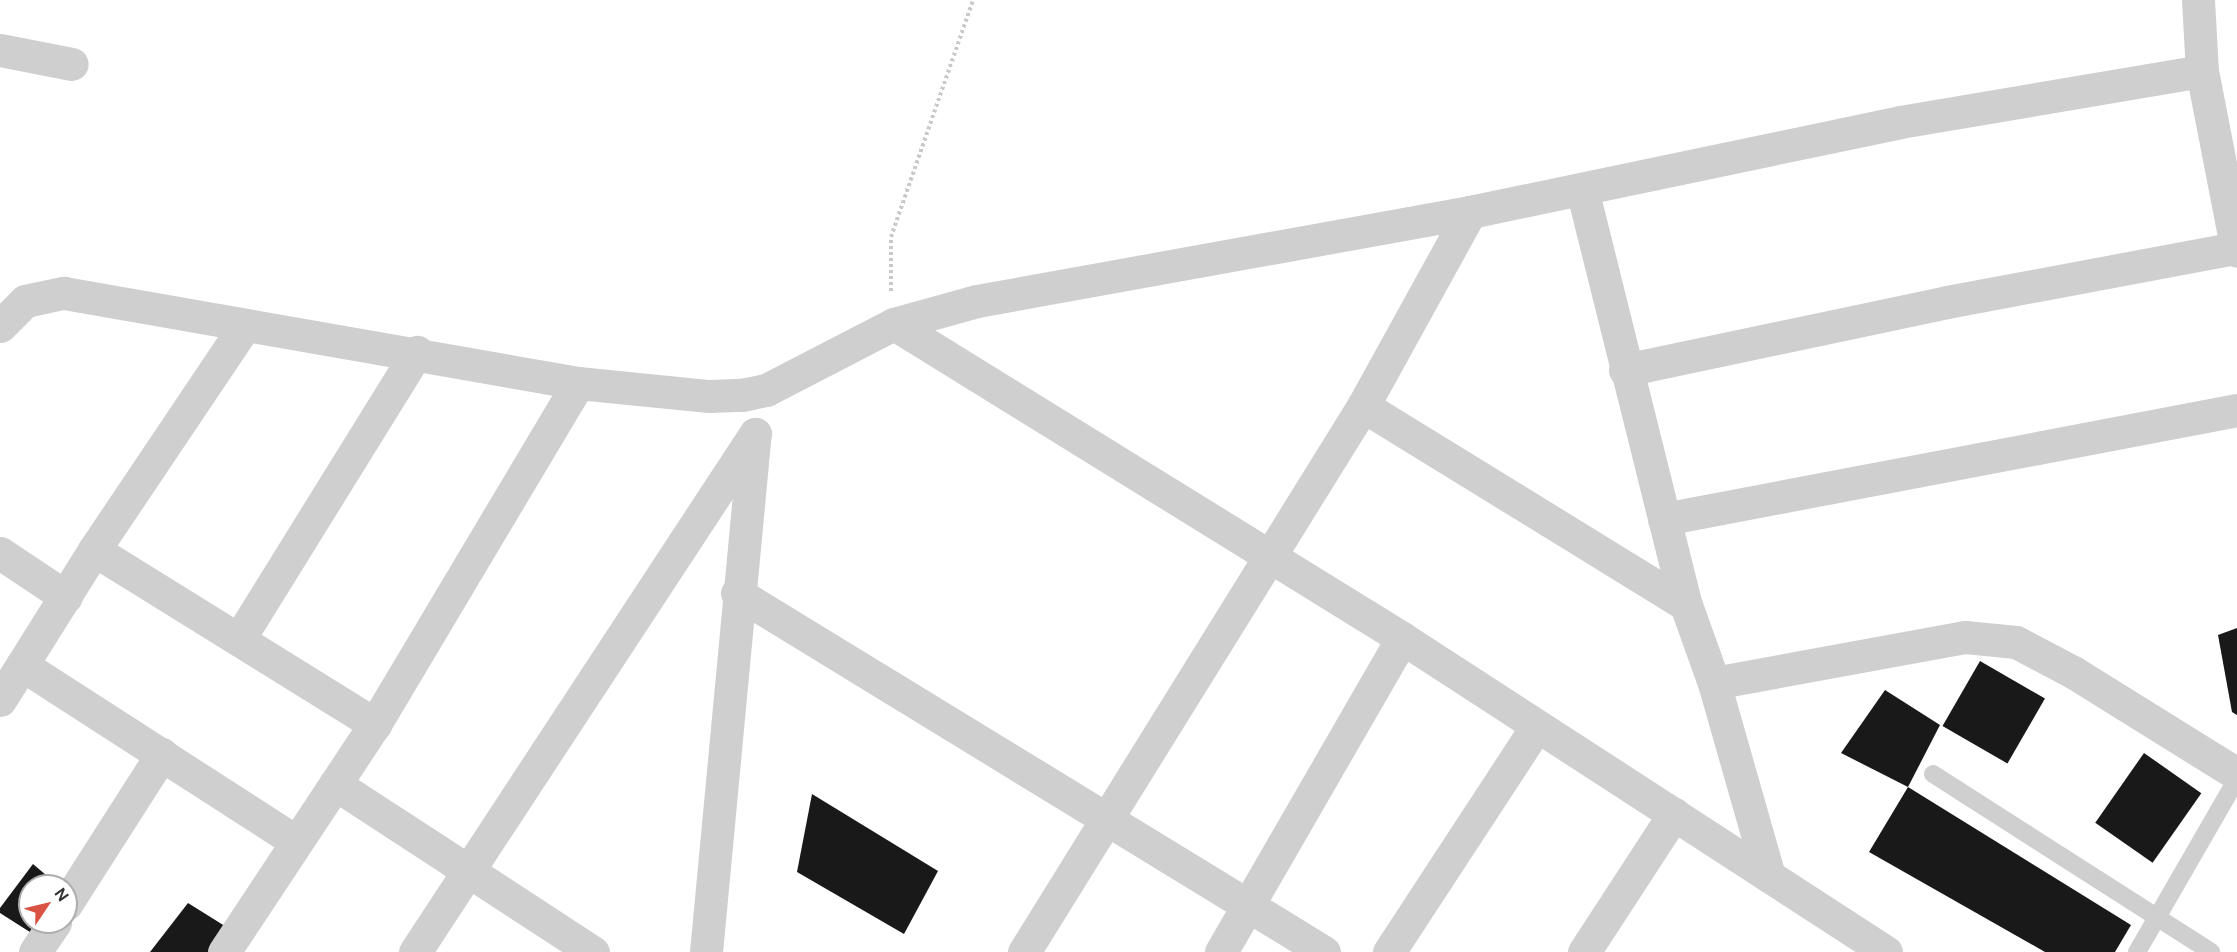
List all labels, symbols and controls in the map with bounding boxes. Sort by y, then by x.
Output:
north arrow [18,874,78,934]
text: N [50,884,73,905]

